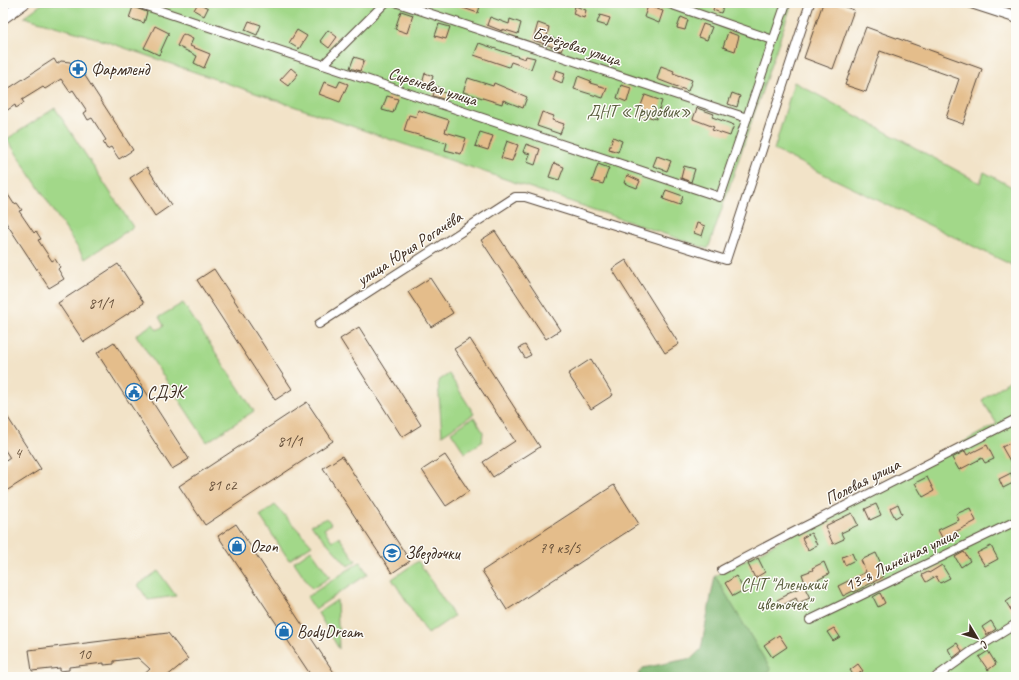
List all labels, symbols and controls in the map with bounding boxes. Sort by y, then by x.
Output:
street label: Берёзовая улица [530,22,625,72]
pharmacy icon: Фармленд [68,59,88,79]
place label: Фармленд [91,59,151,80]
street label: Сиреневая улица [386,62,481,111]
park label: ДНТ «Трудовик» [587,101,691,122]
street label: улица Юрия Рогачёва [352,206,467,291]
house number: 81/1 [88,294,115,313]
public building icon: СДЭК [124,382,144,402]
place label: СДЭК [147,382,188,403]
house number: 81/1 [277,432,304,451]
house number: 4 [15,444,23,463]
street label: Полевая улица [821,453,905,509]
house number: 81 с2 [207,476,238,495]
street label: 13-я Линейная улица [841,522,962,596]
shop icon: Ozon [227,536,247,556]
place label: Ozon [250,536,278,557]
house number: 79 к3/5 [539,539,582,558]
school or university icon: Звездочки [382,543,402,563]
place label: Звездочки [405,543,461,565]
park label: СНТ "Аленький цветочек" [741,574,828,615]
north arrow [957,618,997,658]
shop icon: BodyDream [274,621,294,641]
place label: BodyDream [297,621,364,642]
text: С [977,638,992,652]
house number: 10 [77,645,92,664]

